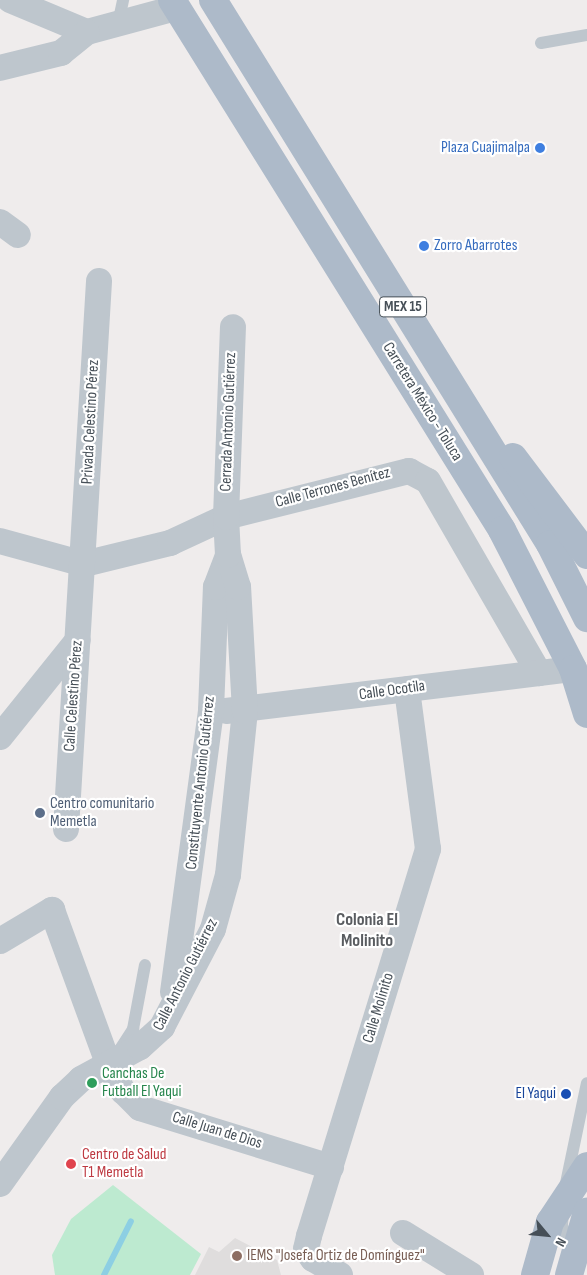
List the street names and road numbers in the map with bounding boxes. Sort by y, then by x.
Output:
road number: MEX 15 [378,294,428,320]
street label: Carretera México - Toluca [378,339,466,465]
street label: Cerrada Antonio Gutiérrez [217,352,241,492]
street label: Privada Celestino Pérez [78,359,104,485]
street label: Calle Terrones Benítez [274,463,392,513]
street label: Calle Celestino Pérez [61,640,87,752]
street label: Calle Ocotila [358,677,426,705]
street label: Constituyente Antonio Gutiérrez [182,695,220,871]
street label: Calle Antonio Gutiérrez [149,916,223,1034]
street label: Calle Molinito [359,971,399,1045]
street label: Calle Juan de Dios [170,1108,264,1154]

